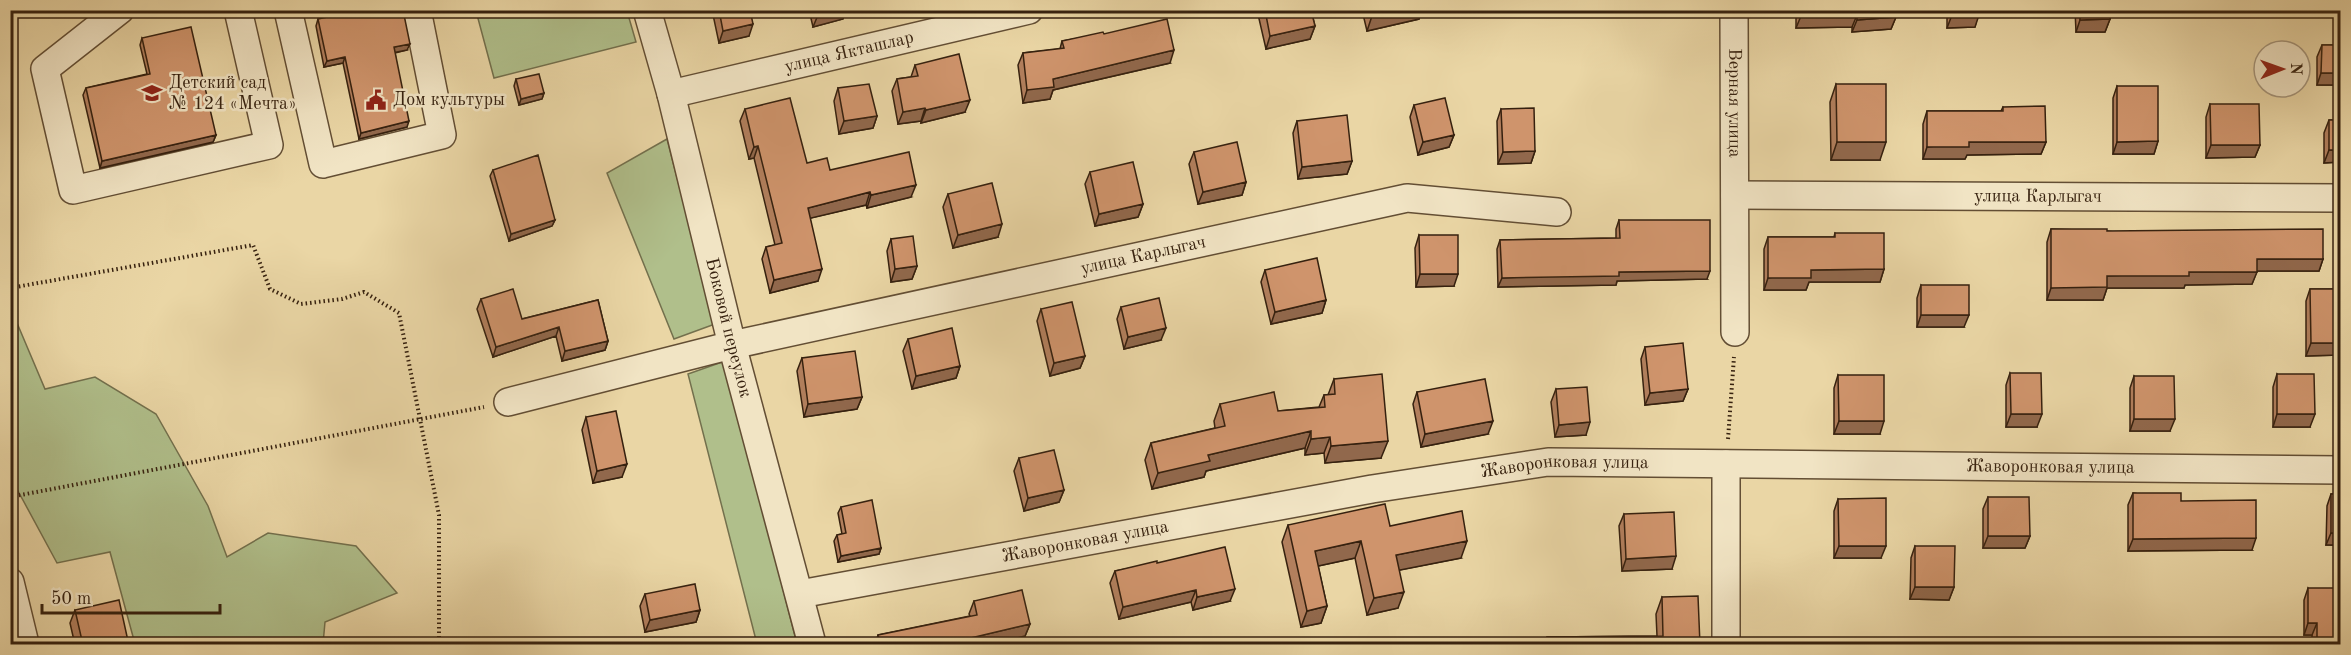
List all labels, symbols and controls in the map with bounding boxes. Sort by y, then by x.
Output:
street label: улица Якташлар [783,28,916,76]
north arrow [2252,39,2312,99]
street label: Верная улица [1725,48,1743,158]
text: N [2287,63,2303,76]
place label: Детский сад № 124 «Мечта» [169,74,297,113]
school or university icon: Детский сад № 124 «Мечта» [140,81,164,105]
public building icon: Дом культуры [364,88,388,112]
place label: Дом культуры [393,91,505,109]
street label: улица Карлыгач [1974,187,2102,206]
street label: улица Карлыгач [1079,233,1208,278]
street label: Боковой переулок [702,256,755,400]
street label: Жаворонковая улица [1479,452,1649,481]
street label: Жаворонковая улица [1966,457,2135,477]
street label: Жаворонковая улица [1001,518,1170,566]
scale bar [42,577,220,615]
text: 50 m [51,590,91,608]

